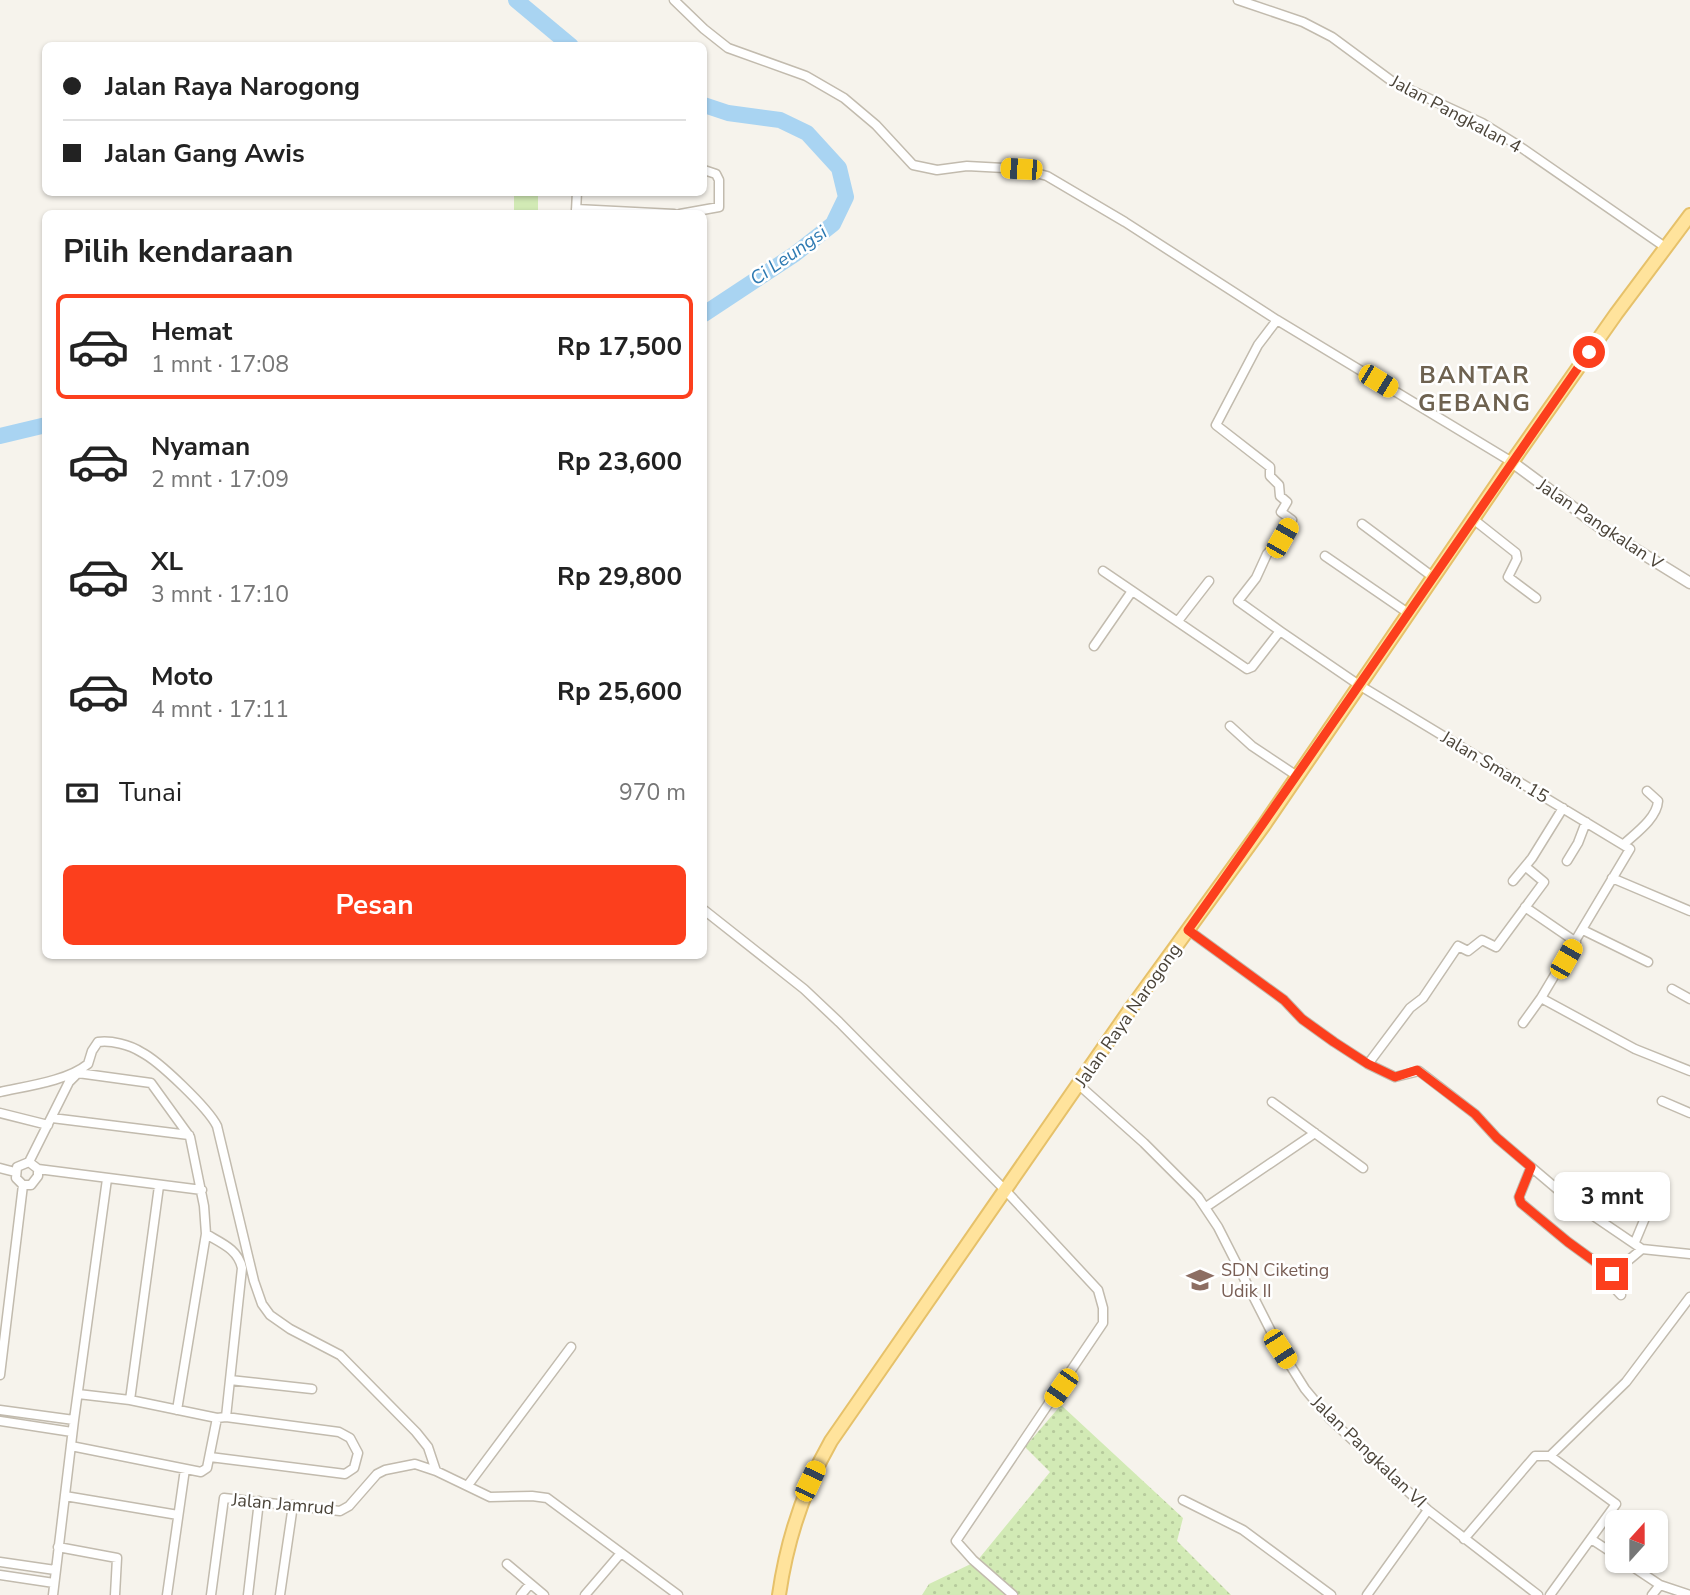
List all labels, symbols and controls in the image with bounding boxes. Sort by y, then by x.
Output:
text: Jalan Raya Narogong [105,69,360,104]
street label: Jalan Pangkalan 4 [1385,69,1526,159]
text: Jalan Gang Awis [105,136,305,171]
car [1000,157,1043,181]
water label: Ci Leungsi [745,219,833,292]
text: Pilih kendaraan [63,230,293,273]
text: Hemat [151,314,232,349]
icon: car [67,315,130,378]
text: Rp 17,500 [557,329,682,364]
route start [1573,336,1605,368]
text: 1 mnt · 17:08 [151,349,289,380]
district label: BANTAR GEBANG [1418,359,1532,419]
car [1355,361,1402,401]
text: Nyaman [151,429,250,464]
icon: car [67,430,130,493]
text: Rp 23,600 [557,444,682,479]
text: 2 mnt · 17:09 [151,464,289,495]
street label: Jalan Pangkalan V [1532,472,1668,575]
car [1263,515,1302,561]
text: XL [151,544,183,579]
icon: car [67,545,130,608]
text: Rp 29,800 [557,559,682,594]
text: 3 mnt · 17:10 [151,579,289,610]
text: Moto [151,659,213,694]
icon: car [67,660,130,723]
text: Rp 25,600 [557,674,682,709]
text: 4 mnt · 17:11 [151,694,289,725]
street label: Jalan Sman. 15 [1436,725,1553,809]
icon: cash [63,774,101,812]
text: Tunai [119,775,182,810]
text: 970 m [619,777,686,808]
button: Pesan [63,865,686,945]
car [1547,936,1586,982]
street label: Jalan Raya Narogong [1069,938,1187,1092]
callout: 3 mnt [1554,1172,1670,1222]
text: 3 mnt [1581,1181,1643,1212]
place label: SDN Ciketing Udik II [1221,1258,1329,1303]
route end [1596,1258,1628,1290]
school or university icon: SDN Ciketing Udik II [1185,1265,1215,1295]
car [1260,1326,1301,1372]
car [1041,1365,1082,1411]
street label: Jalan Pangkalan VI [1305,1390,1432,1513]
car [792,1458,829,1504]
street label: Jalan Jamrud [230,1487,335,1520]
north arrow [1605,1510,1668,1573]
map controls [1605,1510,1668,1573]

